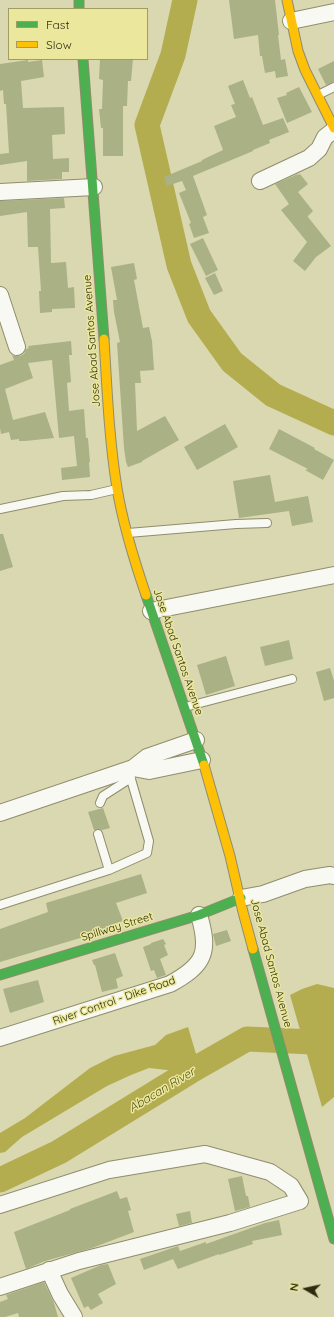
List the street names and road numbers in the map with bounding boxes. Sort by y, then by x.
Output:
street label: Jose Abad Santos Avenue [81,274,103,408]
street label: Jose Abad Santos Avenue [150,587,206,717]
street label: Jose Abad Santos Avenue [247,897,295,1029]
street label: Spillway Street [79,910,155,944]
street label: River Control - Dike Road [51,974,177,1028]

